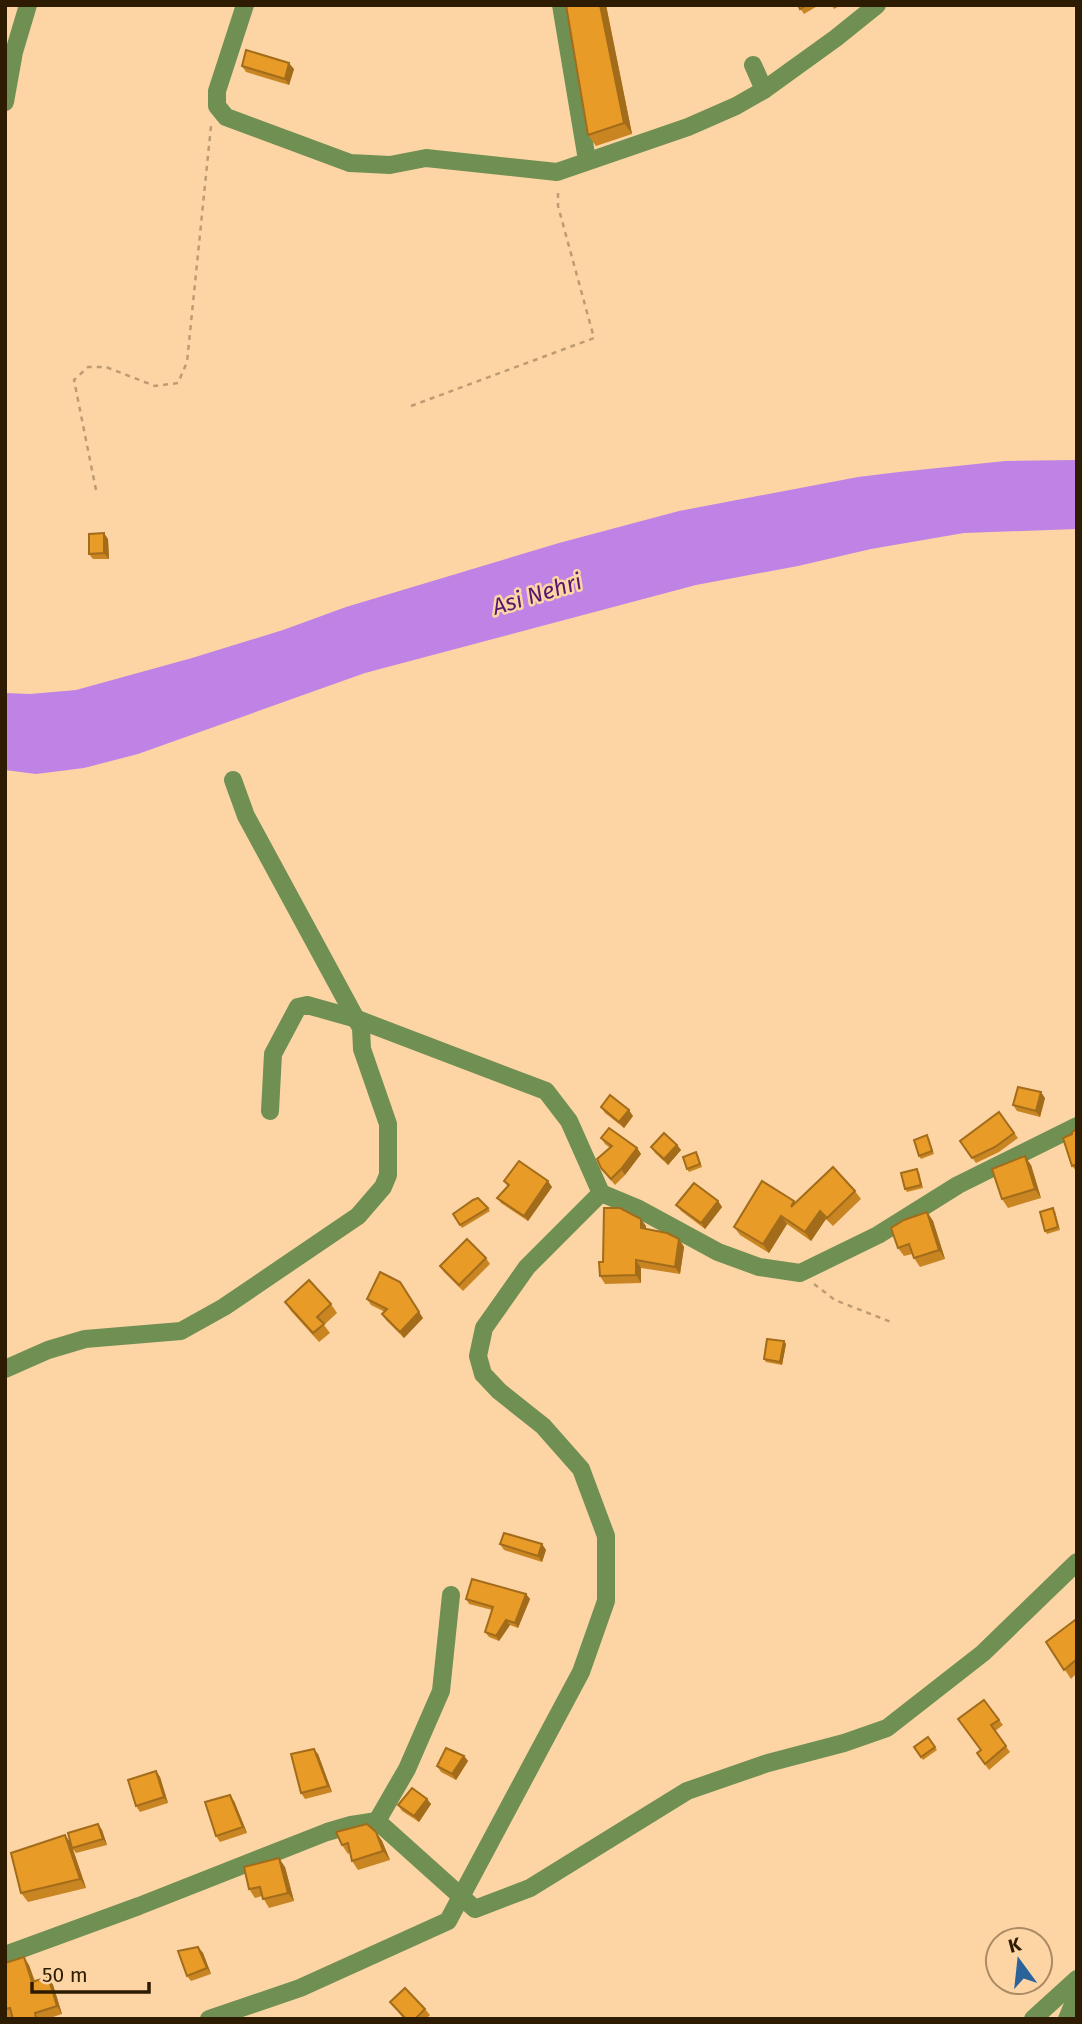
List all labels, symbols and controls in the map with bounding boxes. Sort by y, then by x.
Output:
water label: Asi Nehri [488,567,586,621]
north arrow [984,1926,1054,1996]
text: K [1006,1932,1024,1958]
scale bar [32,1951,149,1995]
text: 50 m [42,1962,88,1988]

